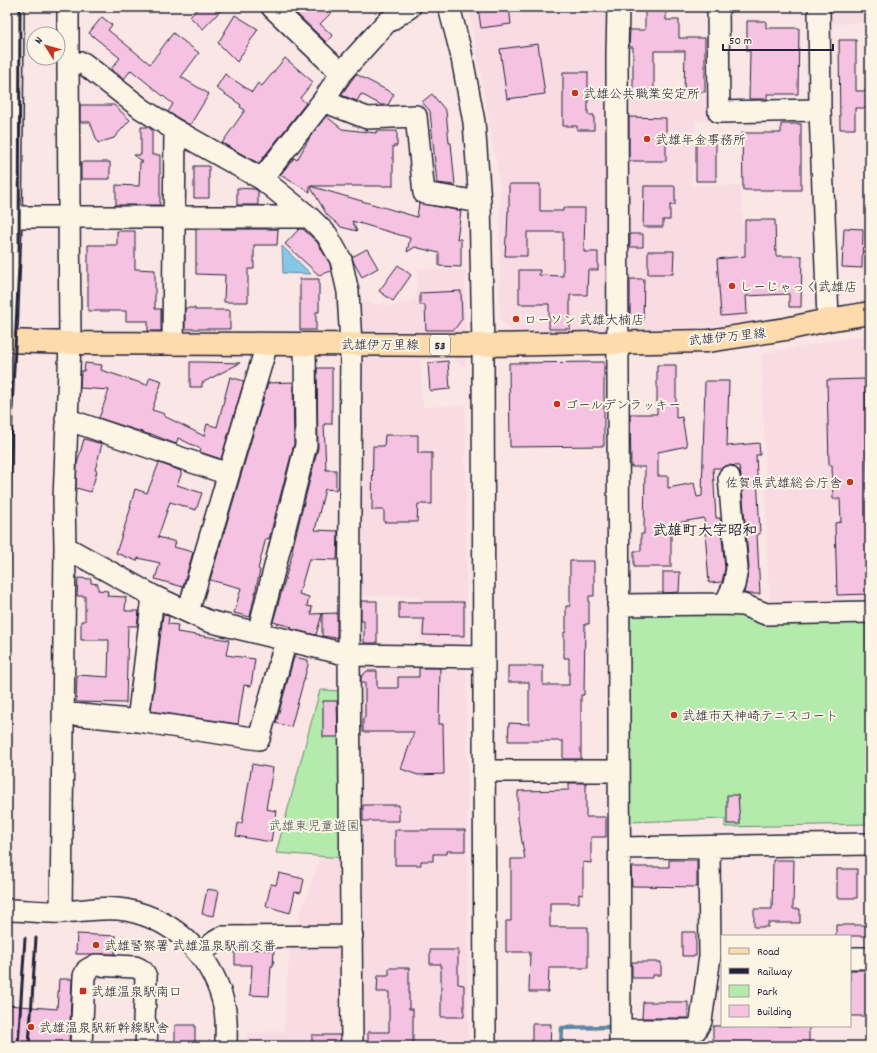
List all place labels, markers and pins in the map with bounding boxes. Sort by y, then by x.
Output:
place label: 武雄公共職業安定所 [583,86,700,105]
marker: 武雄公共職業安定所 [570,88,580,98]
place label: 武雄年金事務所 [655,132,746,151]
marker: 武雄年金事務所 [642,134,652,144]
place label: しーじゃっく武雄店 [740,279,857,298]
marker: しーじゃっく武雄店 [727,281,737,291]
place label: ローソン 武雄大楠店 [524,312,644,331]
marker: ローソン 武雄大楠店 [511,314,521,324]
place label: ゴールデンラッキー [565,397,681,416]
marker: ゴールデンラッキー [552,399,562,409]
place label: 佐賀県武雄総合庁舎 [725,475,842,494]
marker: 佐賀県武雄総合庁舎 [845,477,855,487]
place label: 武雄市天神崎テニスコート [682,708,838,727]
marker: 武雄市天神崎テニスコート [669,710,679,720]
place label: 武雄警察署 武雄温泉駅前交番 [104,938,276,957]
marker: 武雄警察署 武雄温泉駅前交番 [91,940,101,950]
place label: 武雄温泉駅南口 [91,984,182,1003]
marker: 武雄温泉駅南口 [78,986,88,996]
place label: 武雄温泉駅新幹線駅舎 [39,1020,169,1039]
marker: 武雄温泉駅新幹線駅舎 [26,1022,36,1032]

